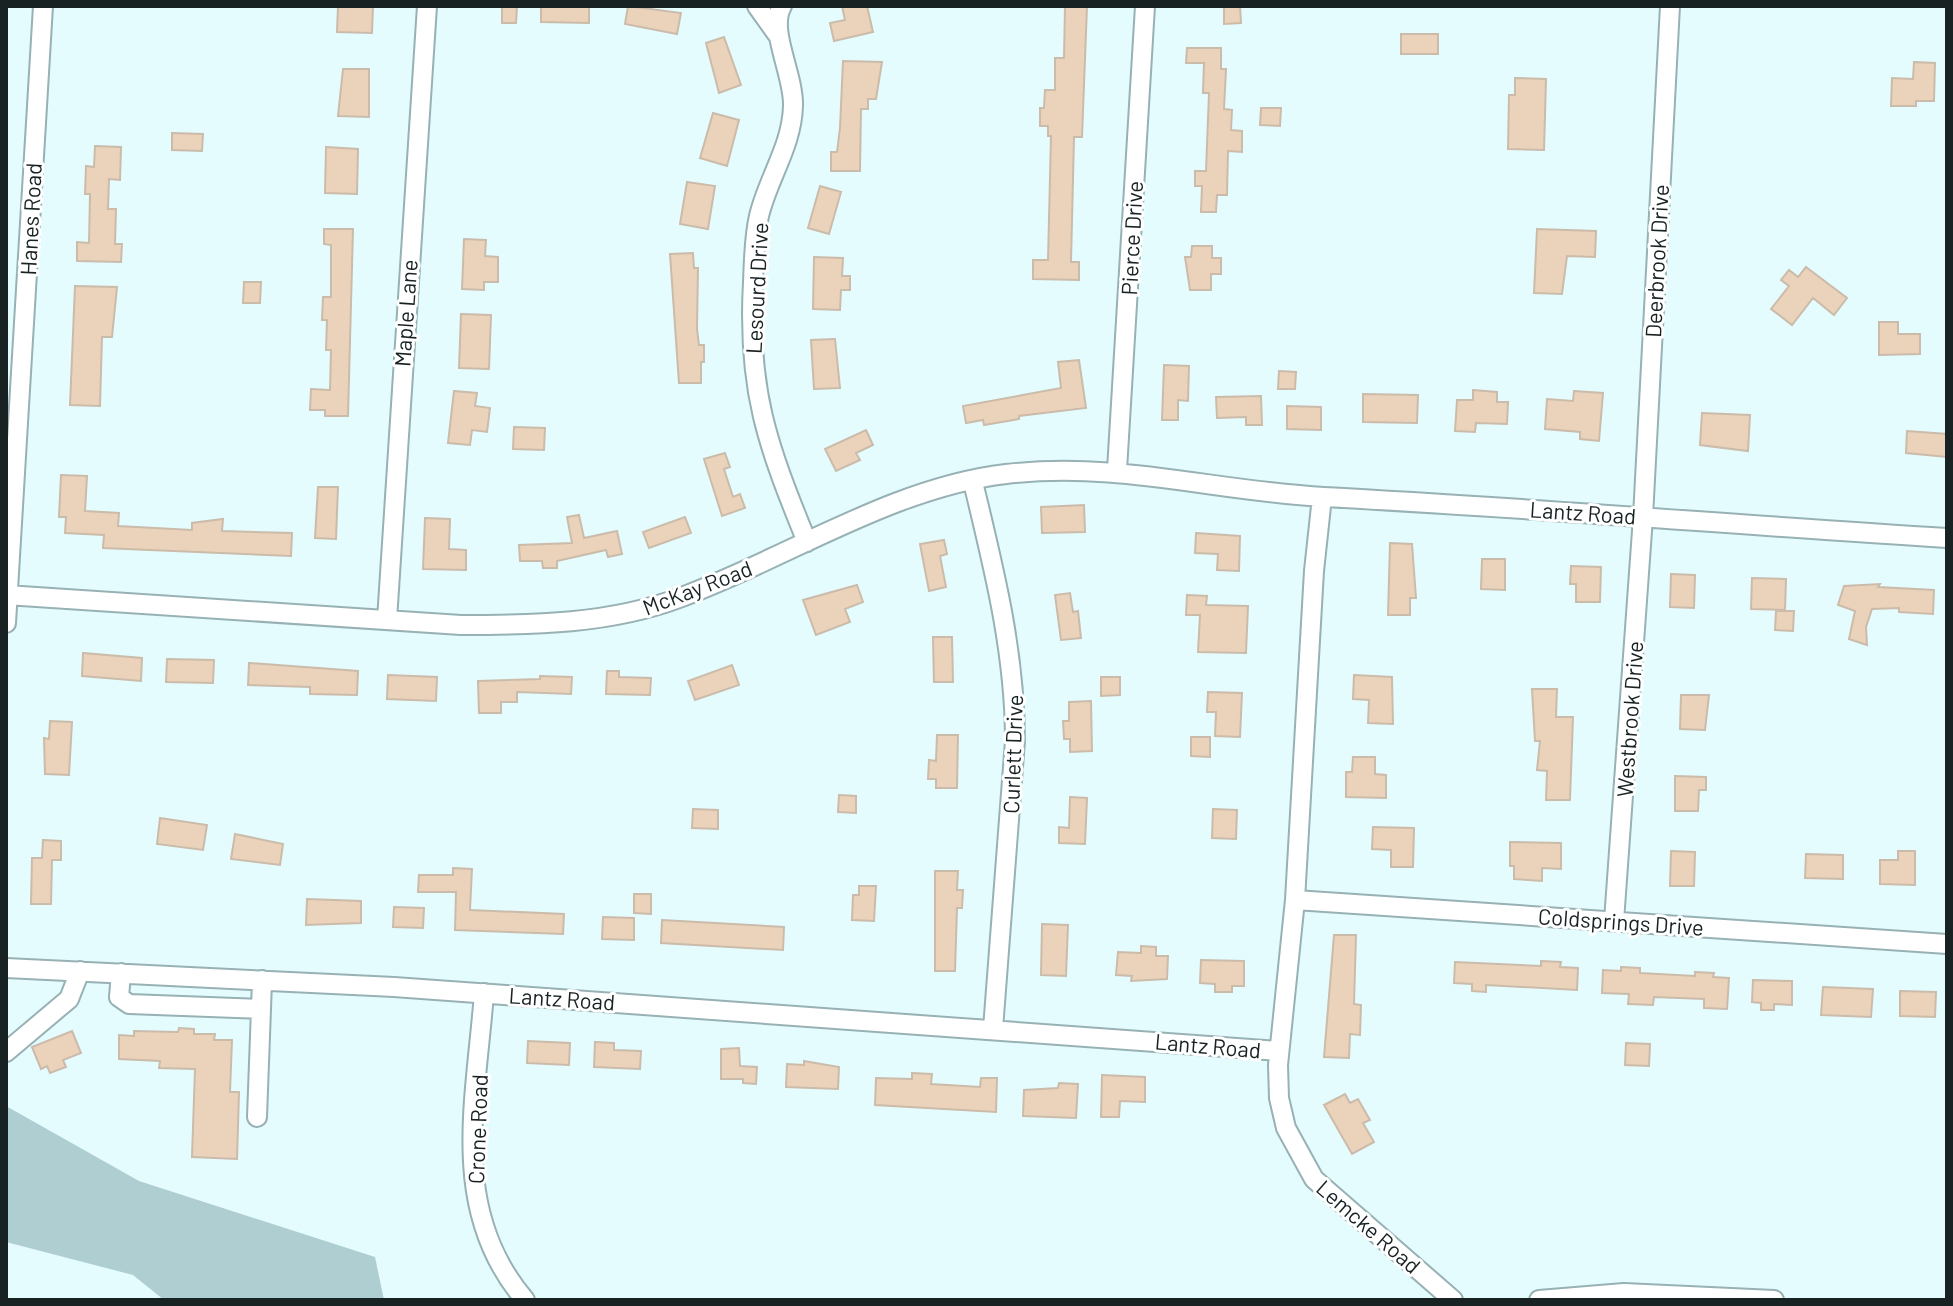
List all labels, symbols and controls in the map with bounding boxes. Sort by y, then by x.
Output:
street label: Hanes Road [14,162,46,276]
street label: Pierce Drive [1115,180,1147,296]
street label: Deerbrook Drive [1639,184,1673,338]
street label: Lesourd Drive [740,222,772,354]
street label: Maple Lane [388,258,422,368]
street label: Lantz Road [1529,495,1637,529]
street label: McKay Road [639,554,755,620]
street label: Westbrook Drive [1611,640,1647,798]
street label: Curlett Drive [997,694,1027,814]
street label: Coldsprings Drive [1537,902,1705,940]
street label: Lantz Road [508,981,616,1015]
street label: Lantz Road [1154,1027,1262,1063]
street label: Crone Road [462,1074,492,1184]
street label: Lemcke Road [1312,1174,1426,1278]

